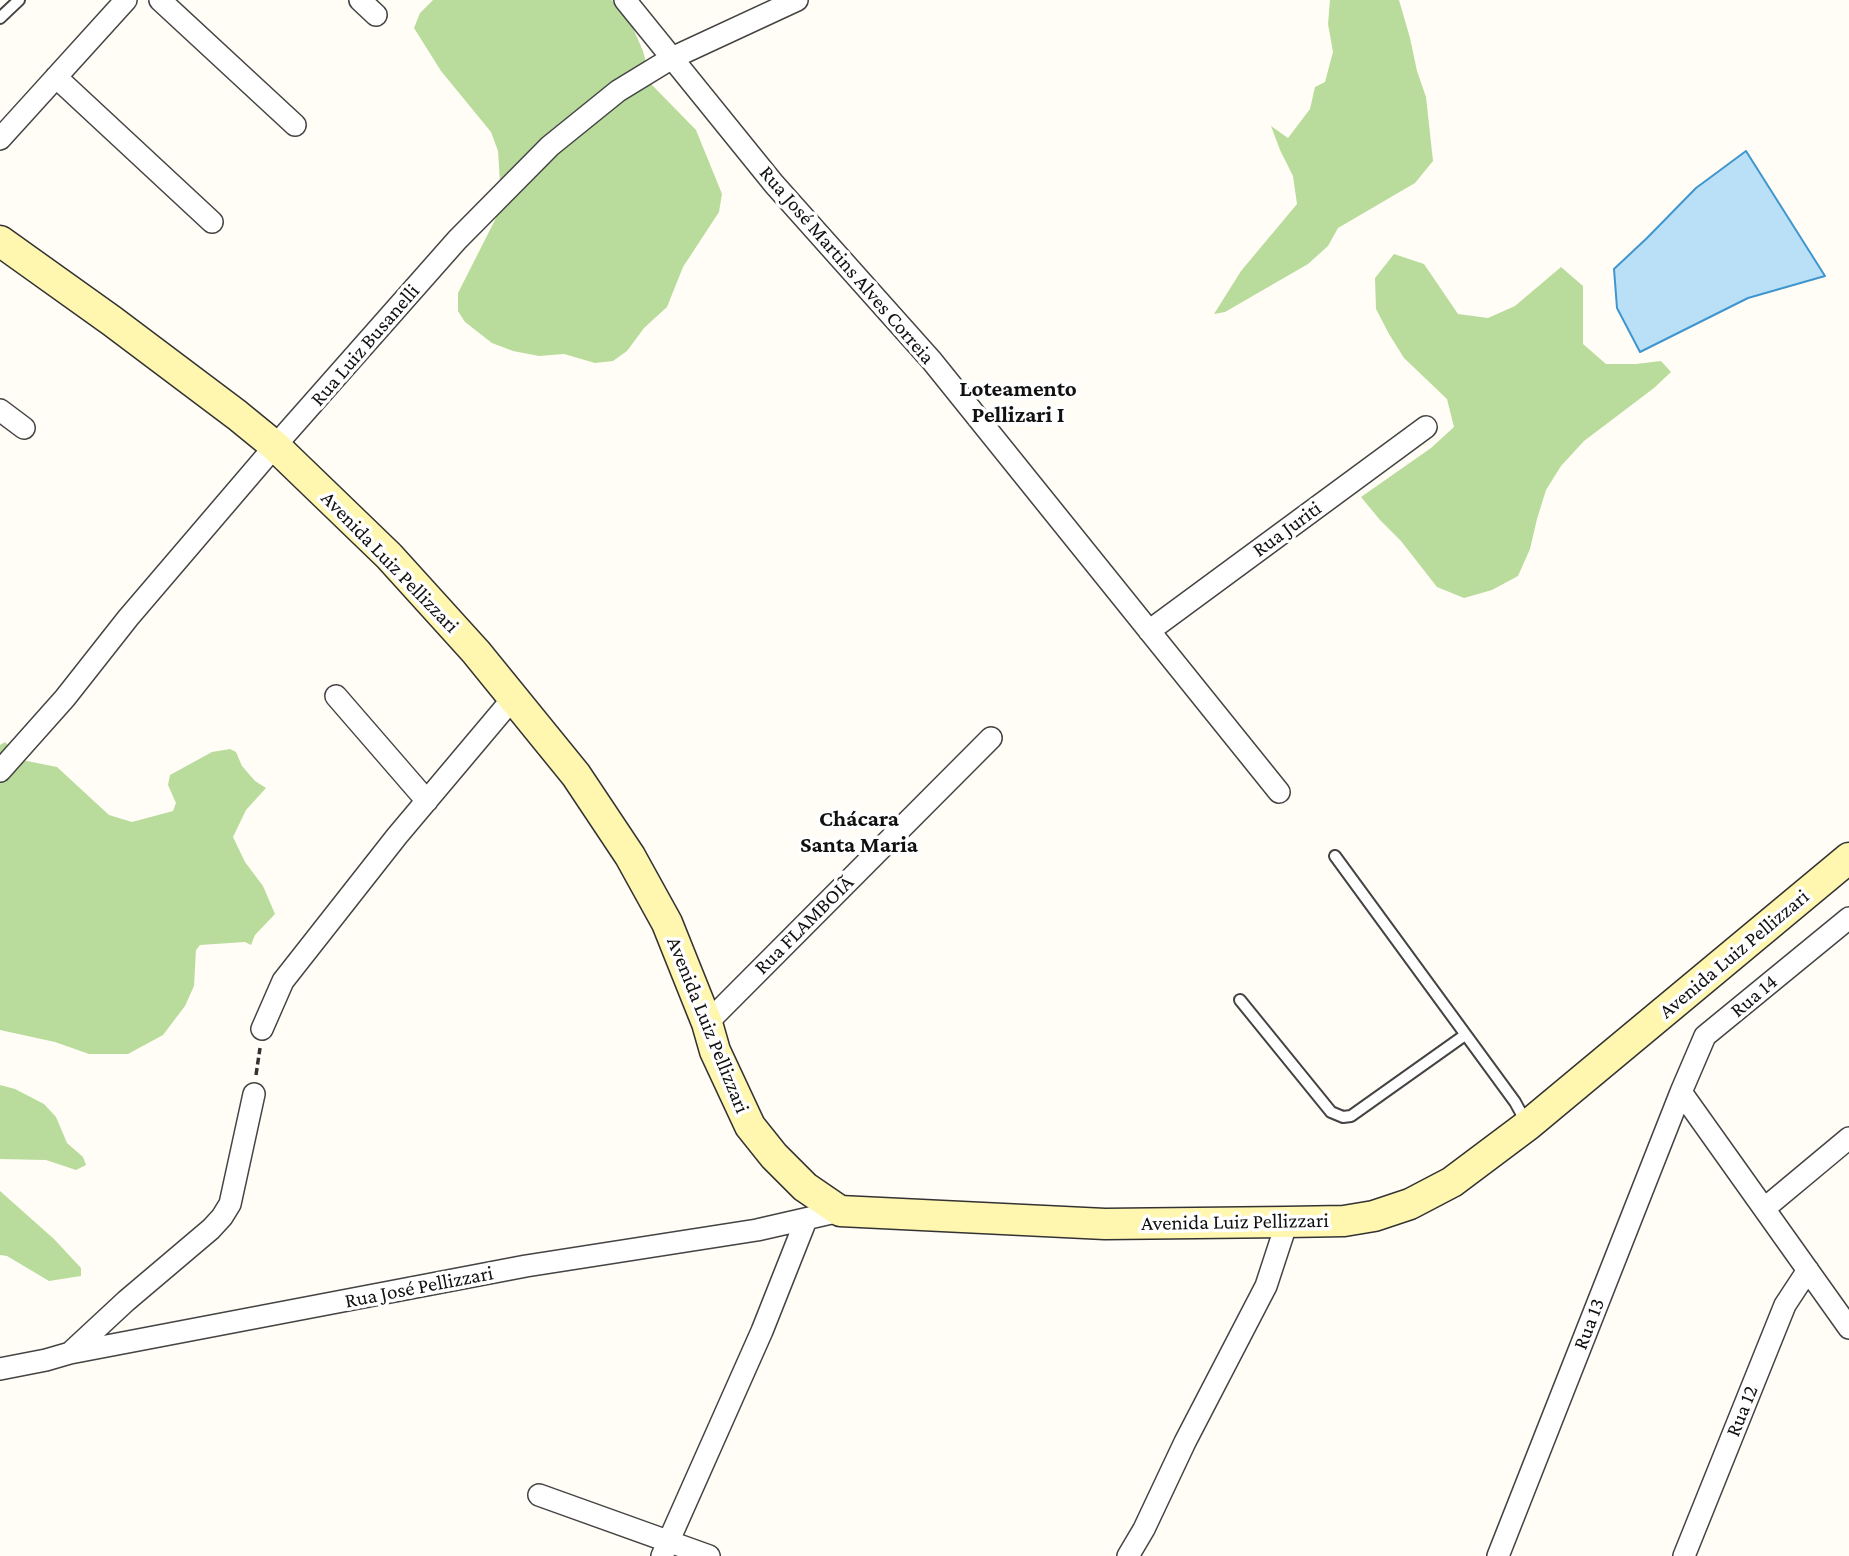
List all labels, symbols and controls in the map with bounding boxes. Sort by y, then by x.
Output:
street label: Rua José Martins Alves Correia [754,161,940,369]
street label: Rua Luiz Busanelli [305,279,425,411]
district label: Loteamento Pellizari I [959,375,1077,429]
street label: Avenida Luiz Pellizzari [316,486,464,638]
street label: Rua Juriti [1248,496,1326,562]
district label: Chácara Santa Maria [800,805,918,859]
street label: Rua FLAMBOIÃ [749,870,859,980]
street label: Avenida Luiz Pellizzari [1654,884,1814,1024]
street label: Avenida Luiz Pellizzari [661,933,755,1117]
street label: Rua 14 [1725,969,1783,1023]
street label: Avenida Luiz Pellizzari [1141,1208,1329,1236]
street label: Rua José Pellizzari [343,1260,495,1314]
street label: Rua 13 [1568,1295,1610,1353]
street label: Rua 12 [1720,1382,1764,1440]

